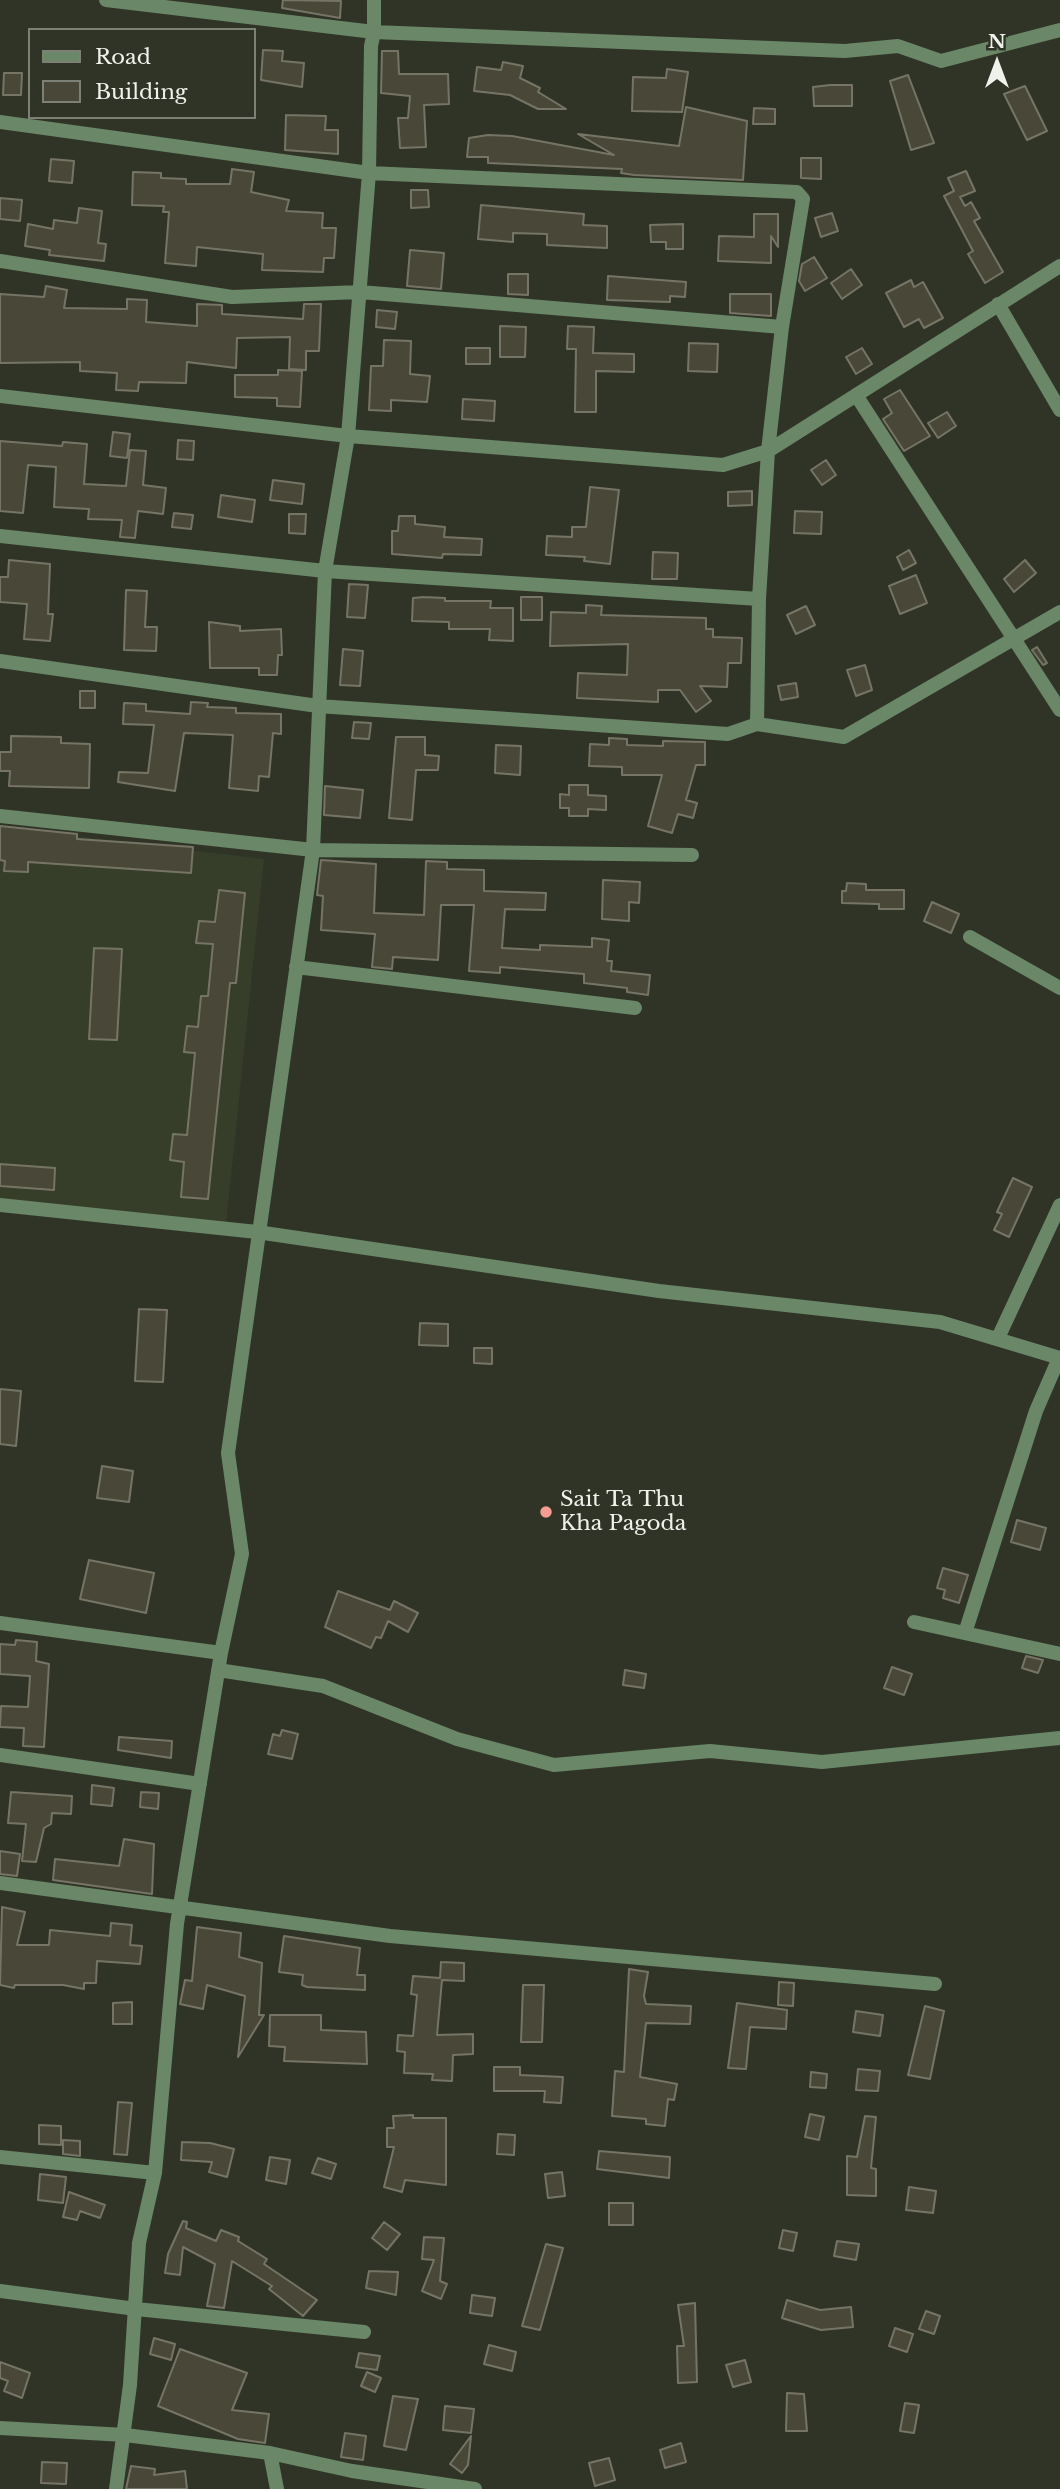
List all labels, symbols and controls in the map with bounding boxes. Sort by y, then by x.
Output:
legend [28,28,256,119]
north arrow [962,28,1032,98]
text: N [988,30,1006,53]
text: Road [95,44,151,70]
text: Building [95,79,187,105]
place label: Sait Ta Thu Kha Pagoda [560,1487,686,1537]
marker: Sait Ta Thu Kha Pagoda [538,1504,554,1520]

